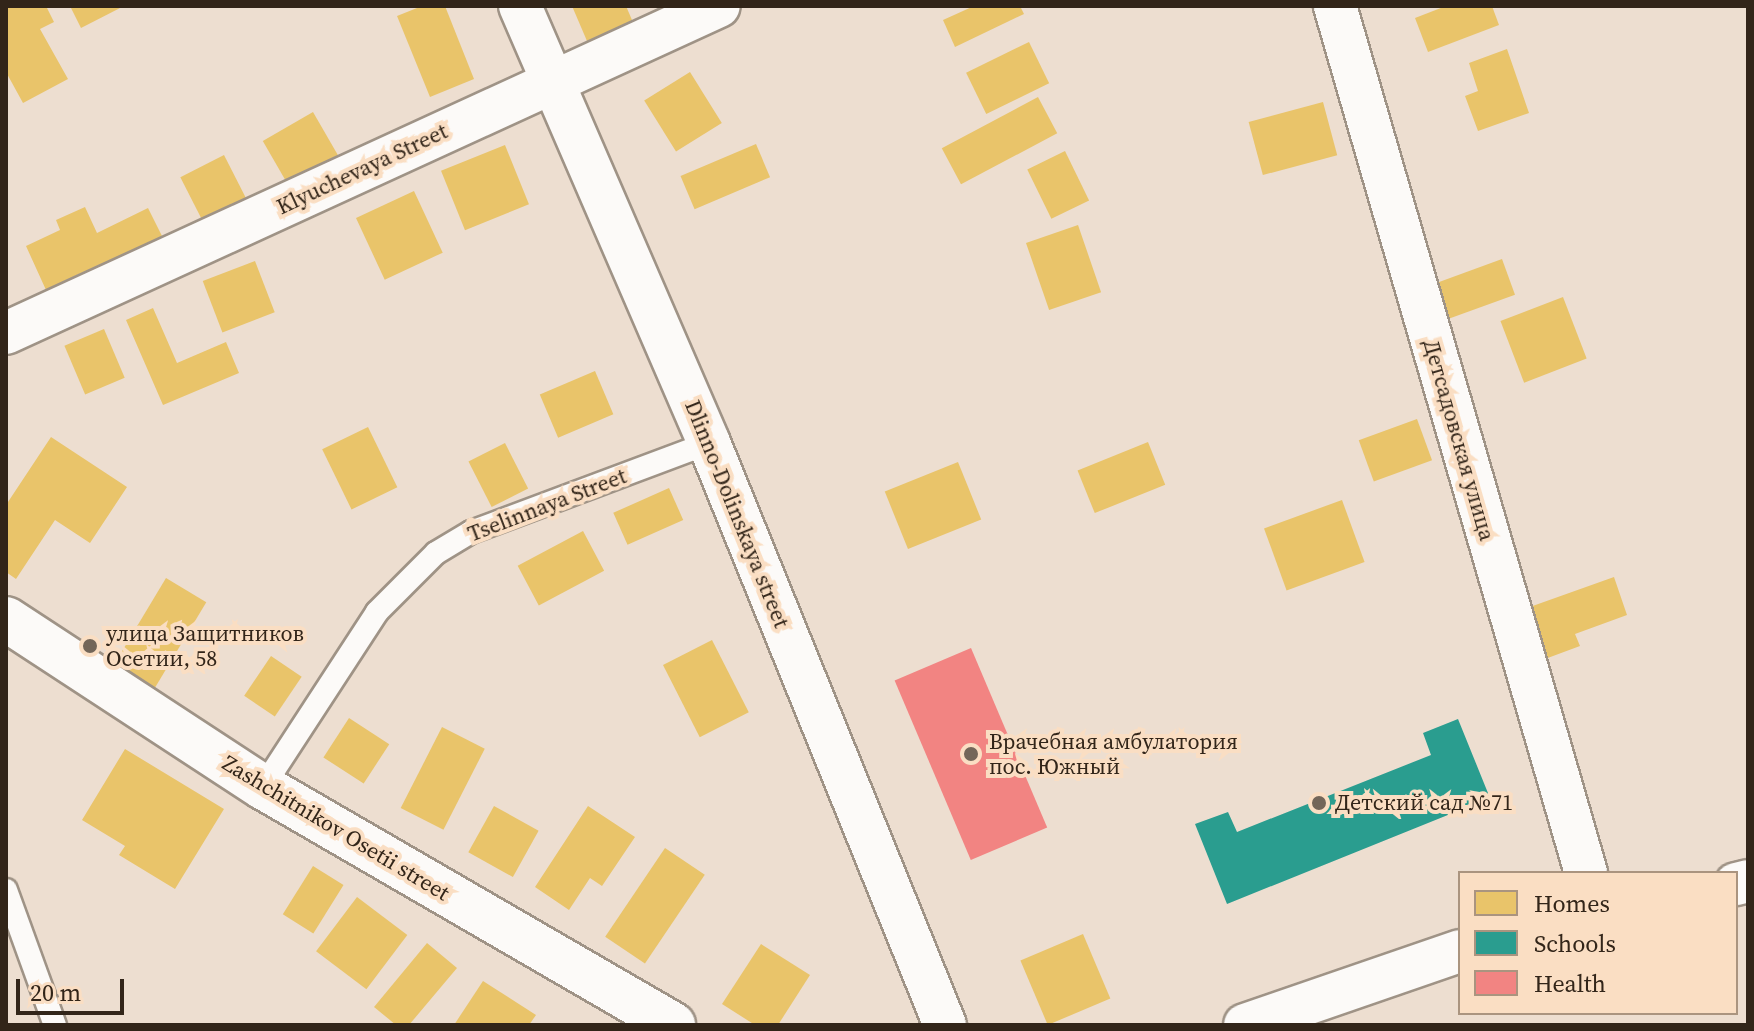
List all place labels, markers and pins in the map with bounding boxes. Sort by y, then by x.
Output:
place label: улица Защитников Осетии, 58 [106,620,304,672]
marker: улица Защитников Осетии, 58 [81,637,99,655]
place label: Врачебная амбулатория пос. Южный [989,728,1238,780]
marker: Врачебная амбулатория пос. Южный [960,743,982,765]
place label: Детский сад №71 [1335,790,1513,816]
marker: Детский сад №71 [1310,794,1328,812]

